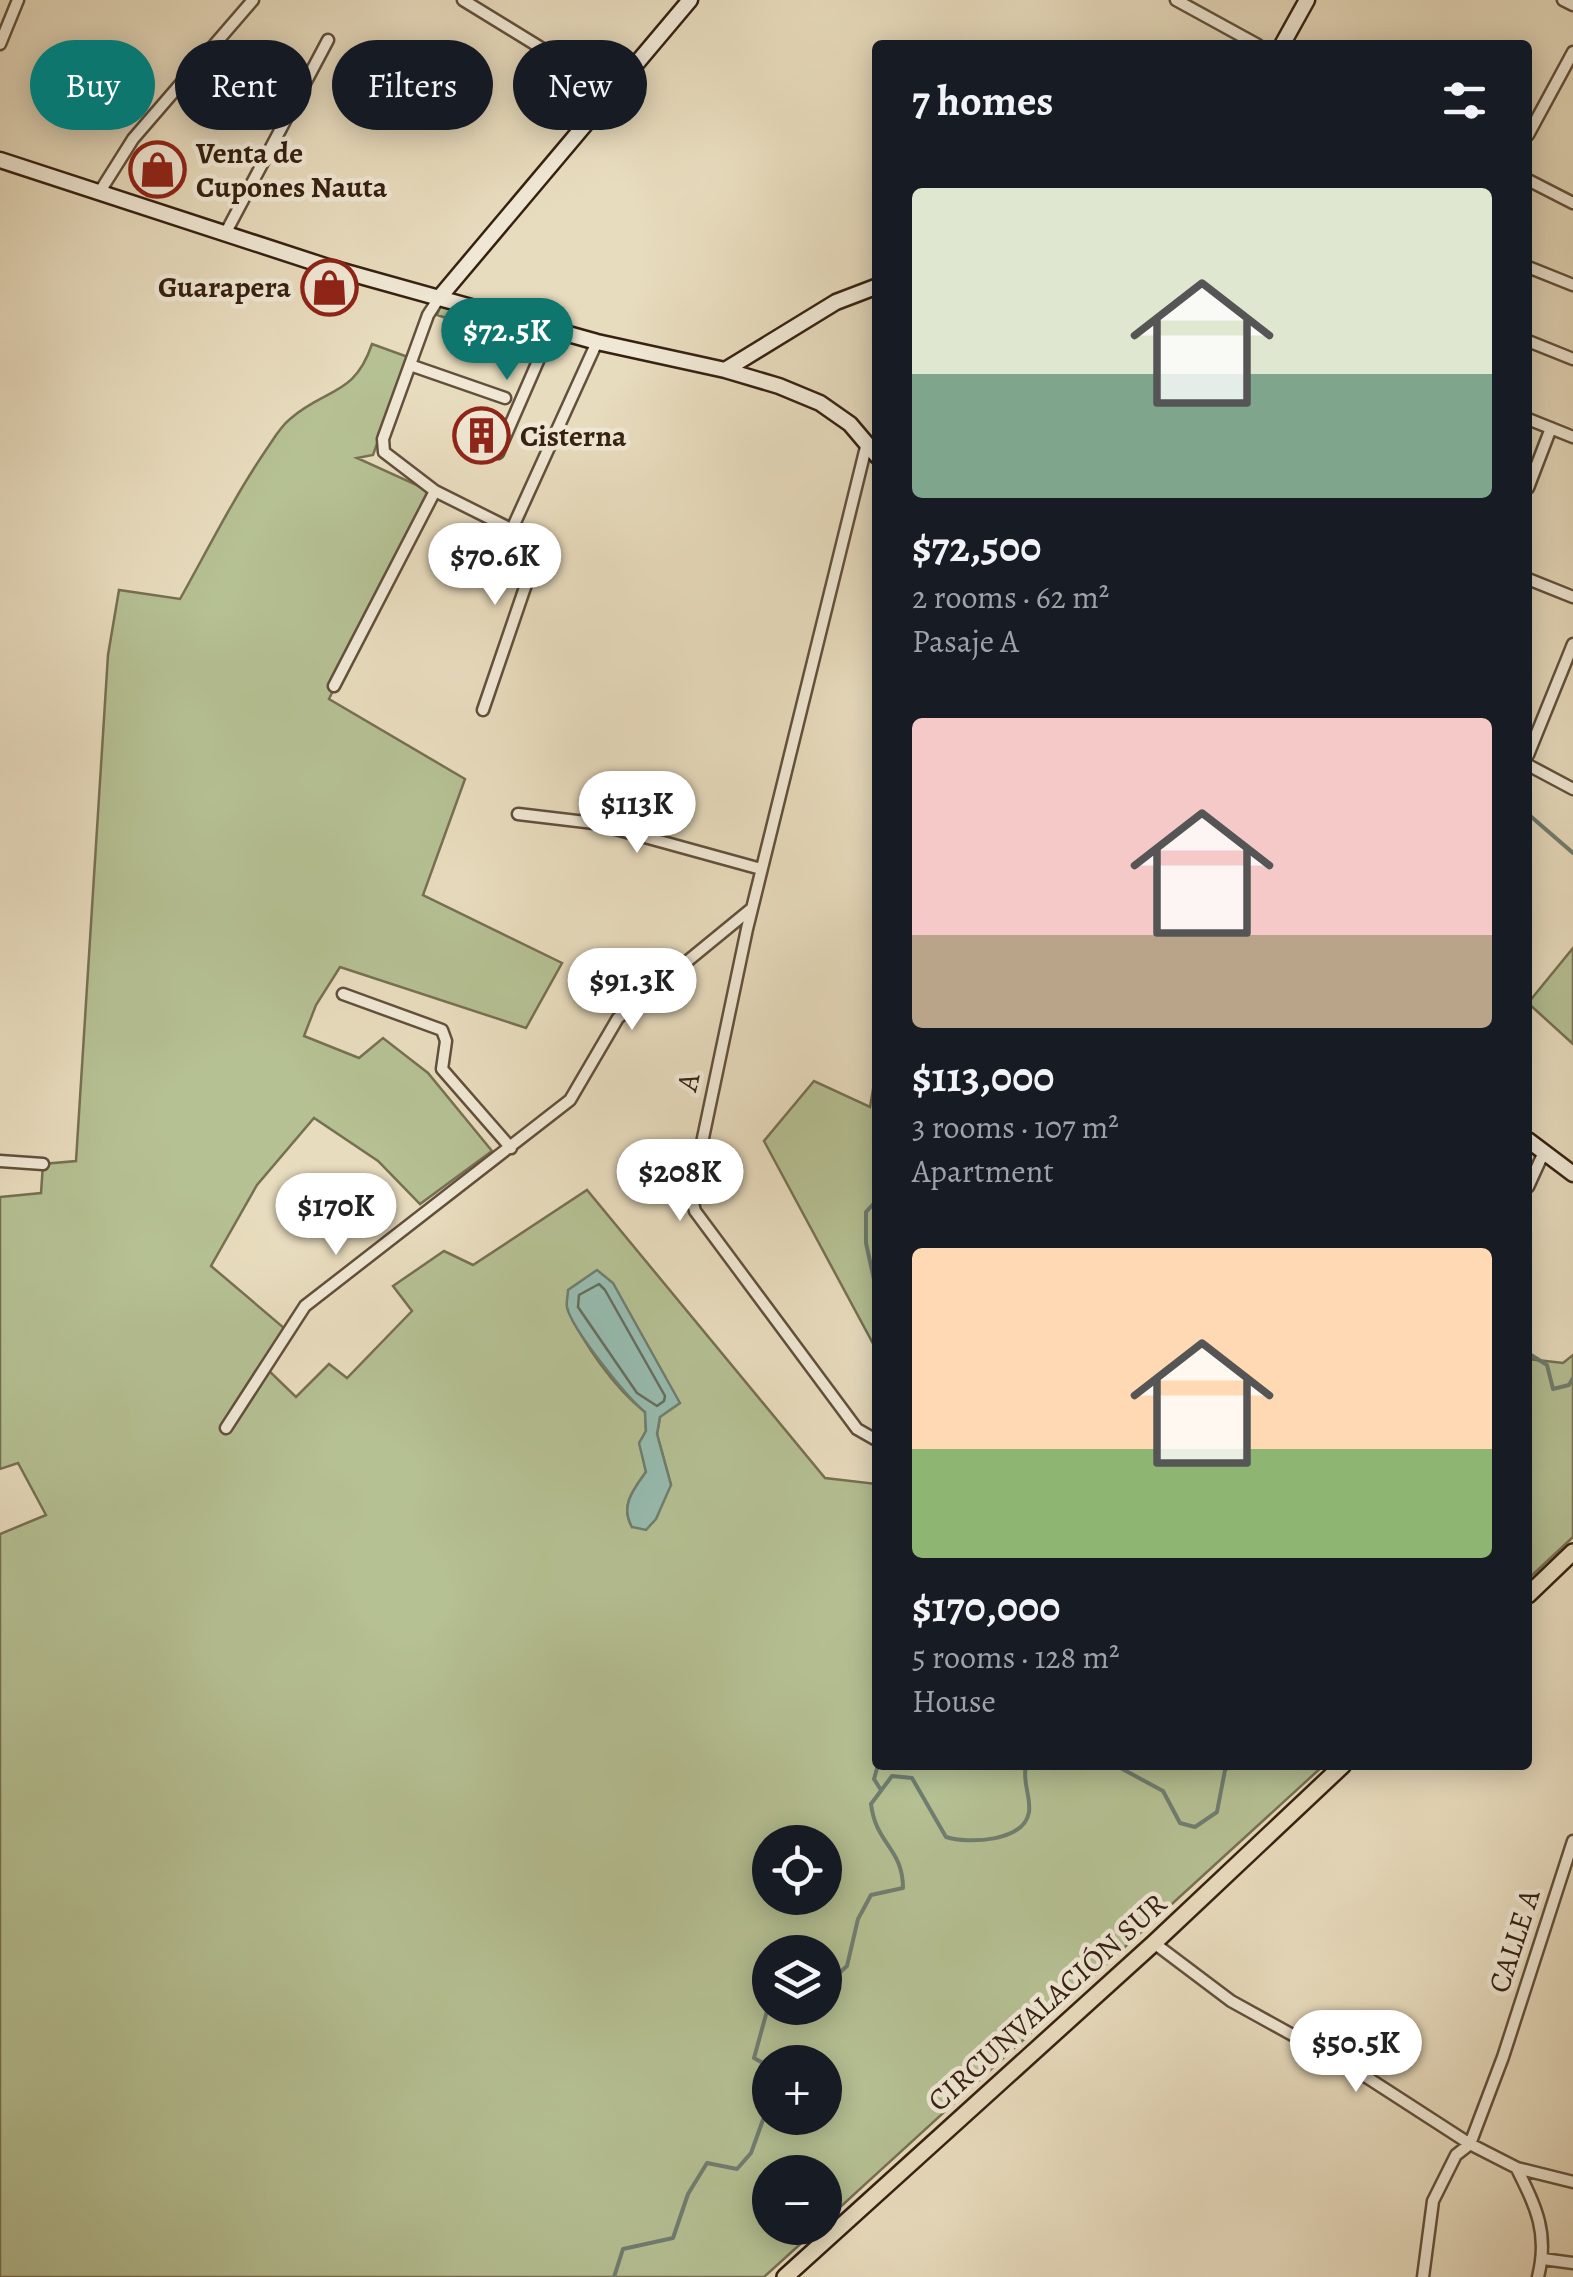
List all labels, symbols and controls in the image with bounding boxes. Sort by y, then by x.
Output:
chip: Buy [30,40,155,130]
chip: Rent [175,40,312,130]
chip: Filters [332,40,493,130]
chip: New [513,40,647,130]
text: 7 homes [912,72,1053,129]
icon: filters [1437,73,1492,128]
place label: Venta de Cupones Nauta [195,133,388,207]
shop icon: Venta de Cupones Nauta [127,140,187,200]
icon: home [1112,253,1292,433]
shop icon: Guarapera [300,257,360,317]
place label: Guarapera [158,267,291,307]
pin: $72.5K [426,298,588,383]
text: $72.5K [463,308,551,352]
building icon: Cisterna [451,406,511,466]
place label: Cisterna [520,416,627,456]
text: $72,500 [912,518,1041,575]
pin: $70.6K [414,523,576,608]
text: $70.6K [450,533,540,577]
text: 2 rooms · 62 m² [912,575,1109,619]
text: Pasaje A [912,619,1019,663]
pin: $113K [567,771,707,856]
text: $113K [601,781,673,825]
icon: home [1112,783,1292,963]
pin: $91.3K [551,948,713,1033]
text: $91.3K [590,958,674,1002]
text: $113,000 [912,1048,1054,1105]
street label: A [666,1069,710,1096]
text: 3 rooms · 107 m² [912,1105,1119,1149]
pin: $208K [610,1139,750,1224]
text: $208K [639,1149,721,1193]
text: Apartment [912,1149,1054,1193]
pin: $170K [266,1173,406,1258]
text: $170K [297,1183,375,1227]
icon: home [1112,1313,1292,1493]
text: $170,000 [912,1578,1060,1635]
text: 5 rooms · 128 m² [912,1635,1120,1679]
text: House [912,1679,996,1723]
map controls [752,1825,842,2245]
button: locate [752,1825,842,1915]
street label: CIRCUNVALACIÓN SUR [919,1883,1176,2120]
street label: CALLE A [1478,1884,1550,1998]
button: layers [752,1935,842,2025]
pin: $50.5K [1275,2010,1437,2095]
text: $50.5K [1312,2020,1400,2064]
button: + [752,2045,842,2135]
button: − [752,2155,842,2245]

